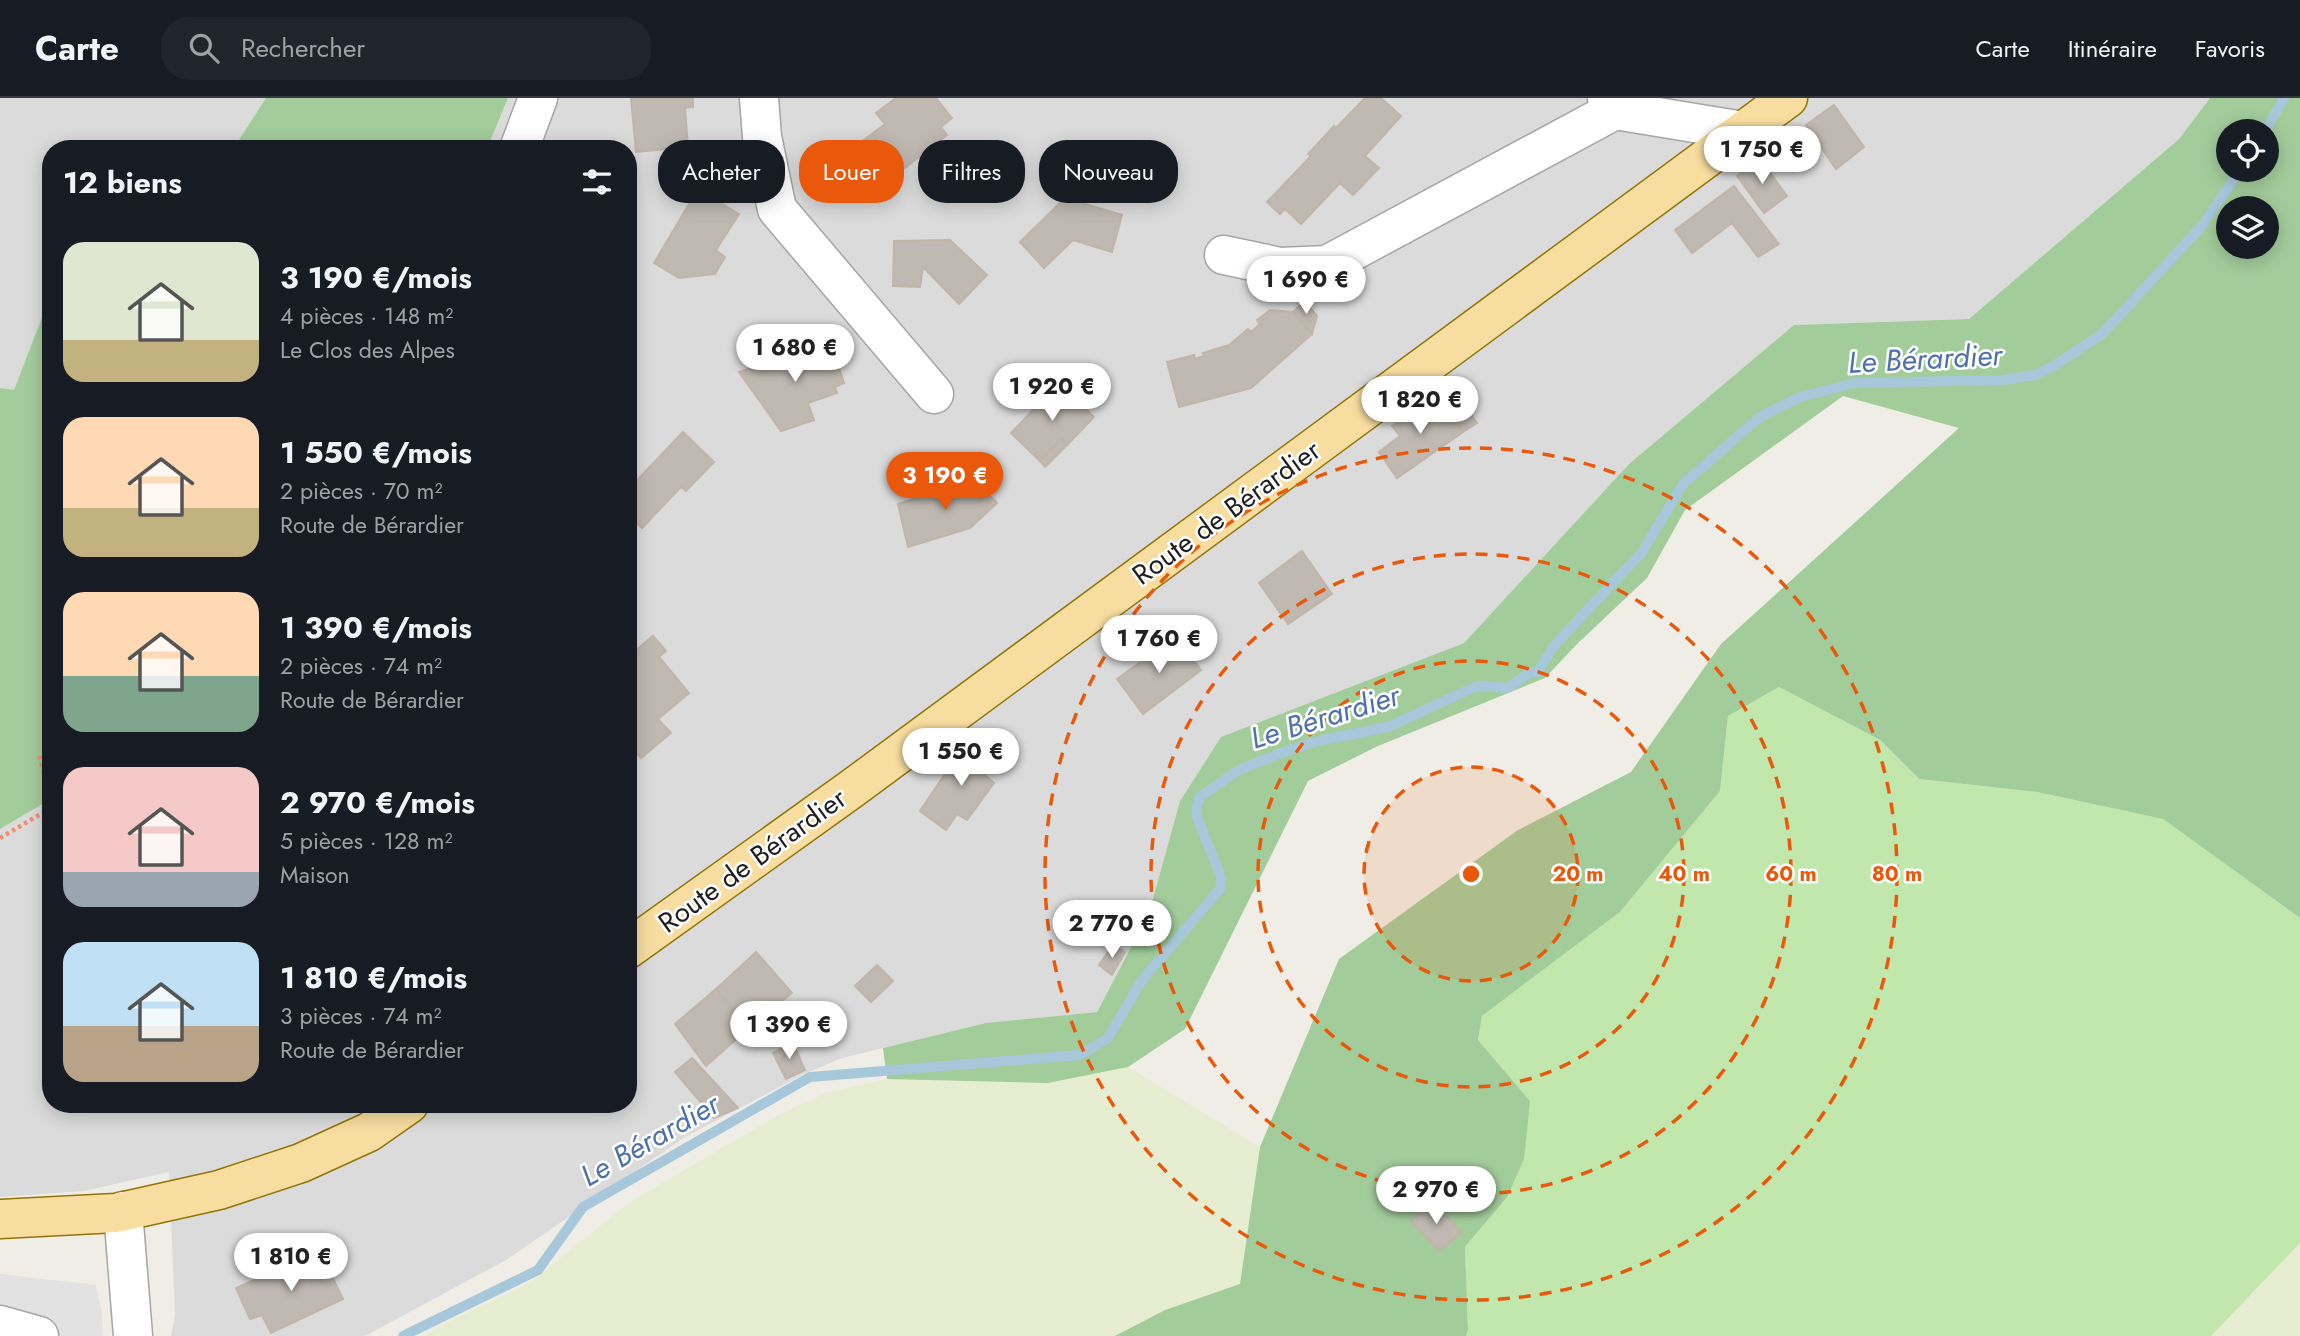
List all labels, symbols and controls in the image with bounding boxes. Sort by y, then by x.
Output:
search box [161,17,651,80]
text: Carte [35,25,119,72]
icon: search [185,29,223,67]
text: Rechercher [241,29,365,67]
text: Carte [1975,31,2030,66]
text: Itinéraire [2068,31,2157,66]
text: Favoris [2195,31,2265,66]
map controls [2216,119,2279,259]
button: locate [2216,119,2279,182]
pin: 1 750 € [1697,126,1827,186]
text: 1 750 € [1720,132,1804,166]
chip: Acheter [658,140,785,203]
chip: Louer [799,140,904,203]
chip: Filtres [918,140,1025,203]
chip: Nouveau [1039,140,1178,203]
text: 12 biens [63,161,182,204]
icon: filters [578,163,616,201]
button: layers [2216,196,2279,259]
text: 3 190 €/mois [280,256,472,299]
pin: 1 690 € [1241,256,1371,316]
text: 1 690 € [1263,262,1349,296]
icon: home [119,270,203,354]
text: 4 pièces · 148 m² [280,299,453,333]
pin: 1 680 € [730,324,860,384]
text: 1 680 € [752,330,838,364]
text: Le Clos des Alpes [280,333,455,367]
water label: Le Bérardier [1847,333,2005,384]
pin: 1 920 € [987,364,1117,423]
text: 1 920 € [1009,369,1095,403]
pin: 1 820 € [1355,376,1485,436]
text: 1 820 € [1377,382,1463,416]
street label: Route de Bérardier [1124,430,1329,595]
text: 1 550 €/mois [280,431,472,474]
icon: home [119,445,203,529]
pin: 3 190 € [880,452,1010,512]
text: 3 190 € [902,458,988,492]
text: 2 pièces · 70 m² [280,474,442,508]
text: Route de Bérardier [280,508,464,542]
text: 1 390 €/mois [280,606,472,649]
pin: 1 760 € [1094,616,1224,675]
icon: home [119,620,203,704]
text: 1 760 € [1116,621,1202,655]
text: 2 pièces · 74 m² [280,649,442,683]
water label: Le Bérardier [1245,673,1407,760]
text: Route de Bérardier [280,683,464,717]
pin: 1 550 € [896,728,1026,788]
text: 1 550 € [918,734,1004,768]
street label: Route de Bérardier [650,778,855,943]
text: 2 970 €/mois [280,781,475,824]
icon: home [119,795,203,879]
text: 5 pièces · 128 m² [280,824,452,858]
text: Maison [280,858,350,892]
text: 20 m [1552,859,1604,889]
text: 40 m [1658,859,1710,889]
text: 60 m [1765,859,1817,889]
text: 80 m [1872,859,1922,889]
centre of rings [1459,862,1483,886]
pin: 2 770 € [1047,900,1177,960]
text: 2 770 € [1069,906,1155,940]
text: 1 810 €/mois [280,956,467,999]
icon: home [119,970,203,1054]
text: 3 pièces · 74 m² [280,999,441,1033]
pin: 1 390 € [724,1002,854,1061]
text: 1 390 € [746,1007,832,1041]
text: Route de Bérardier [280,1033,464,1067]
water label: Le Bérardier [572,1081,729,1197]
pin: 2 970 € [1371,1166,1501,1226]
text: 2 970 € [1392,1172,1480,1206]
pin: 1 810 € [226,1234,356,1293]
text: 1 810 € [250,1239,332,1273]

